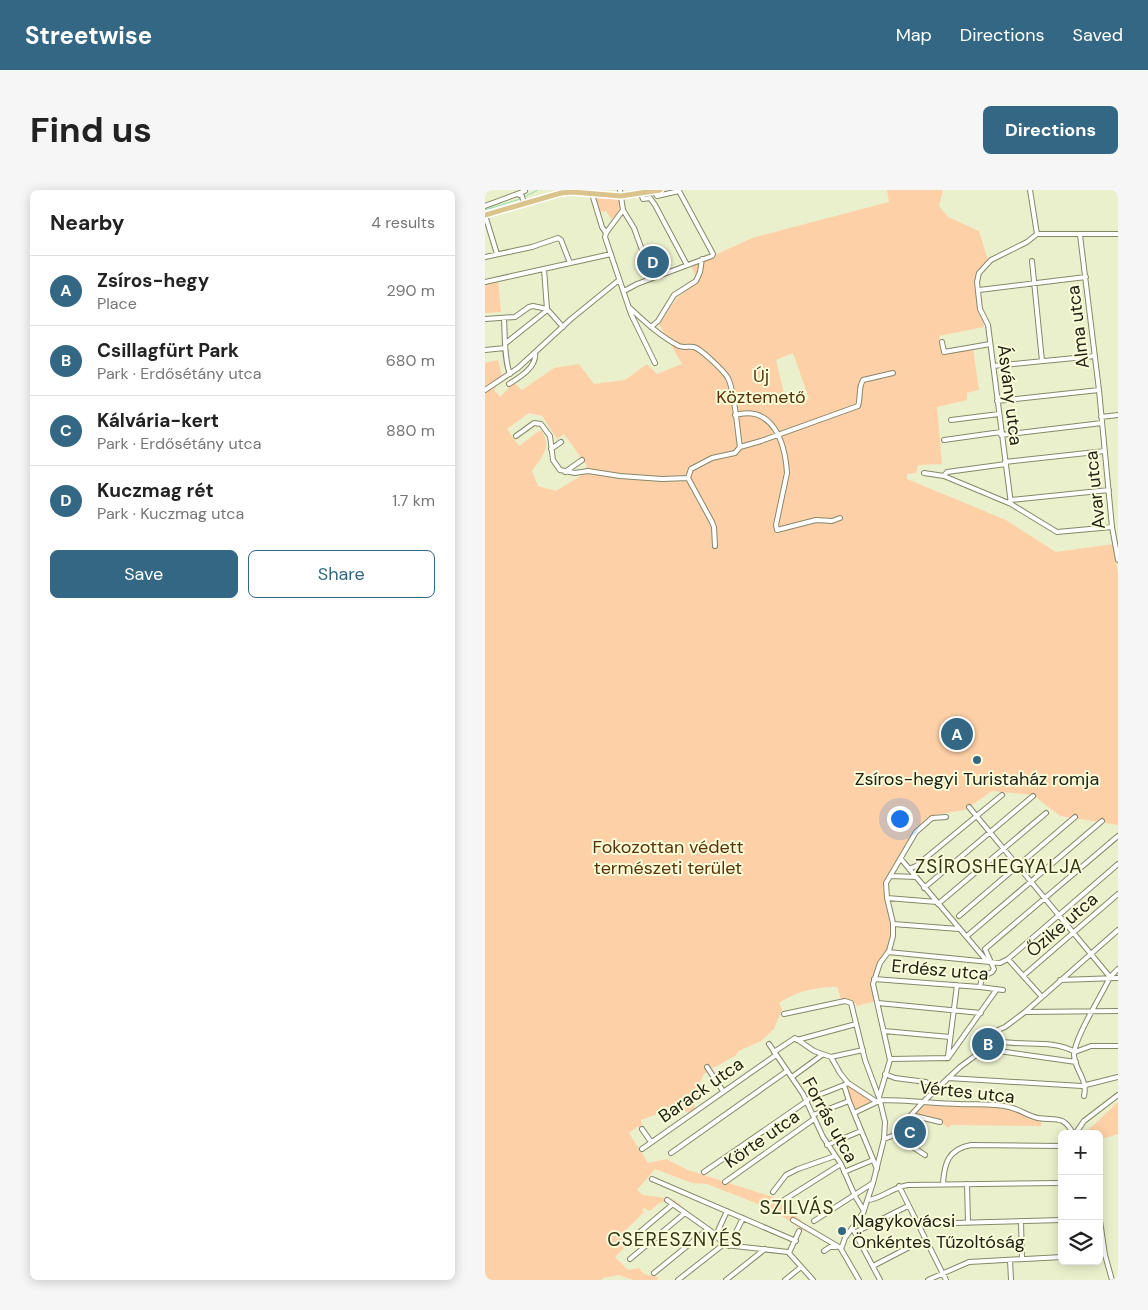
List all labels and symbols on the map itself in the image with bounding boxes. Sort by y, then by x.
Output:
pin: D [637,243,669,281]
street label: Alma utca [1061,284,1095,370]
street label: Ásvány utca [992,343,1028,447]
park label: Új Köztemető [716,364,806,409]
street label: Avar utca [1079,450,1111,530]
pin: A [941,715,973,753]
marker: Zsíros-hegyi Turistaház romja [971,754,983,766]
place label: Zsíros-hegyi Turistaház romja [855,767,1099,791]
your location [887,806,913,832]
park label: Fokozottan védett természeti terület [592,835,744,880]
district label: ZSÍROSHEGYALJA [915,854,1083,879]
street label: Őzike utca [1021,887,1103,963]
street label: Erdész utca [890,954,990,986]
pin: B [972,1025,1004,1063]
street label: Barack utca [654,1052,748,1128]
street label: Forrás utca [797,1073,863,1167]
street label: Vértes utca [918,1075,1016,1109]
street label: Körte utca [720,1104,804,1174]
pin: C [894,1113,926,1151]
district label: SZILVÁS [760,1195,834,1220]
place label: Nagykovácsi Önkéntes Tűzoltóság [852,1209,1025,1254]
marker: Nagykovácsi Önkéntes Tűzoltóság [836,1225,848,1237]
district label: CSERESZNYÉS [607,1227,743,1252]

